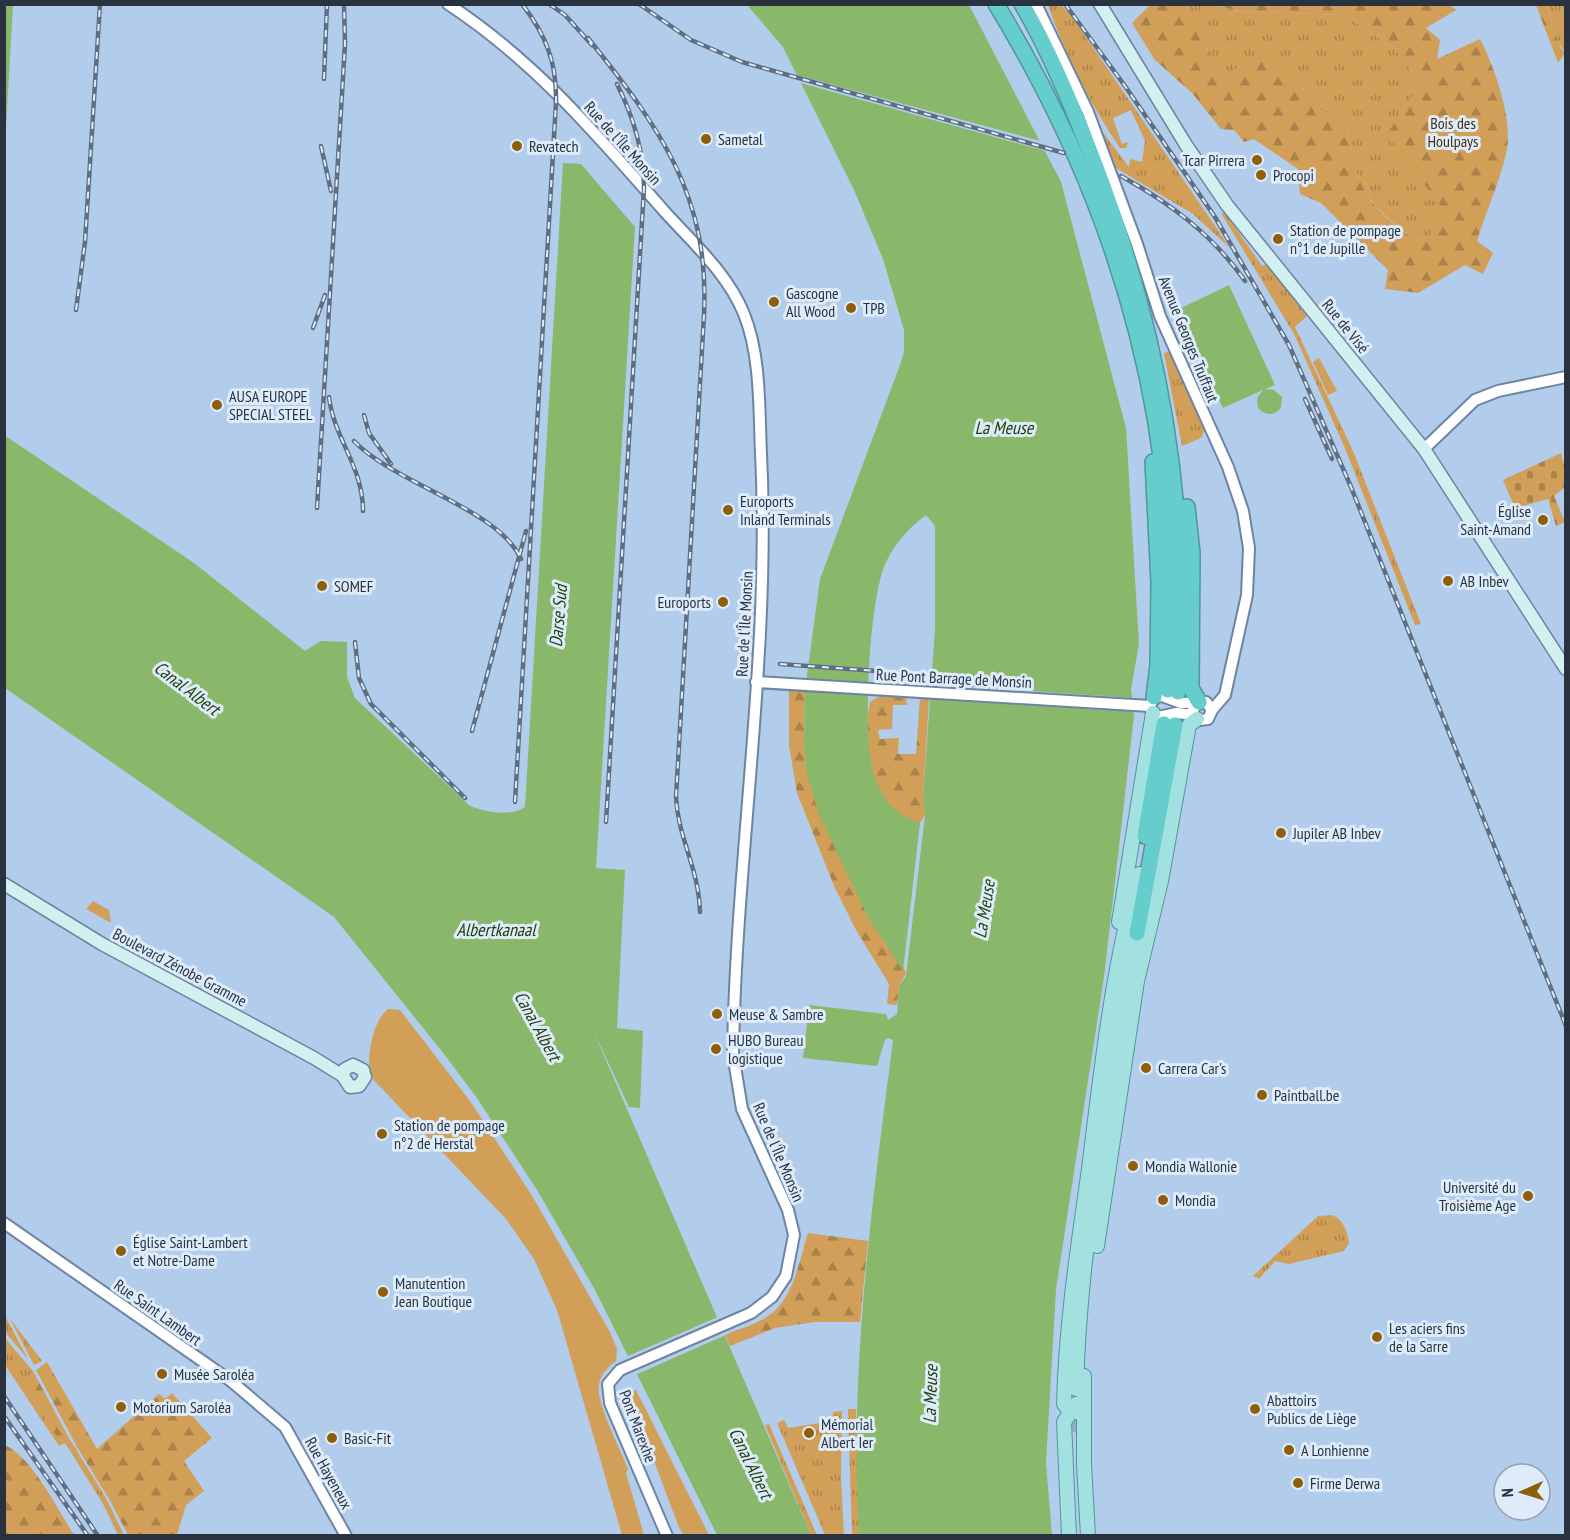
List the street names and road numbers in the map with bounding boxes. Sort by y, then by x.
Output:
street label: Rue de l'Île Monsin [580,97,666,189]
street label: Avenue Georges Truffaut [1155,273,1224,406]
street label: Rue de Visé [1318,295,1374,357]
street label: Rue de l'Île Monsin [731,571,757,677]
street label: Rue Pont Barrage de Monsin [876,664,1032,692]
street label: Boulevard Zénobe Gramme [110,923,250,1011]
street label: Rue de l'Île Monsin [749,1099,809,1205]
street label: Rue Saint Lambert [110,1275,206,1350]
street label: Pont Marexhe [615,1387,661,1465]
street label: Rue Hayeneux [301,1433,357,1513]

